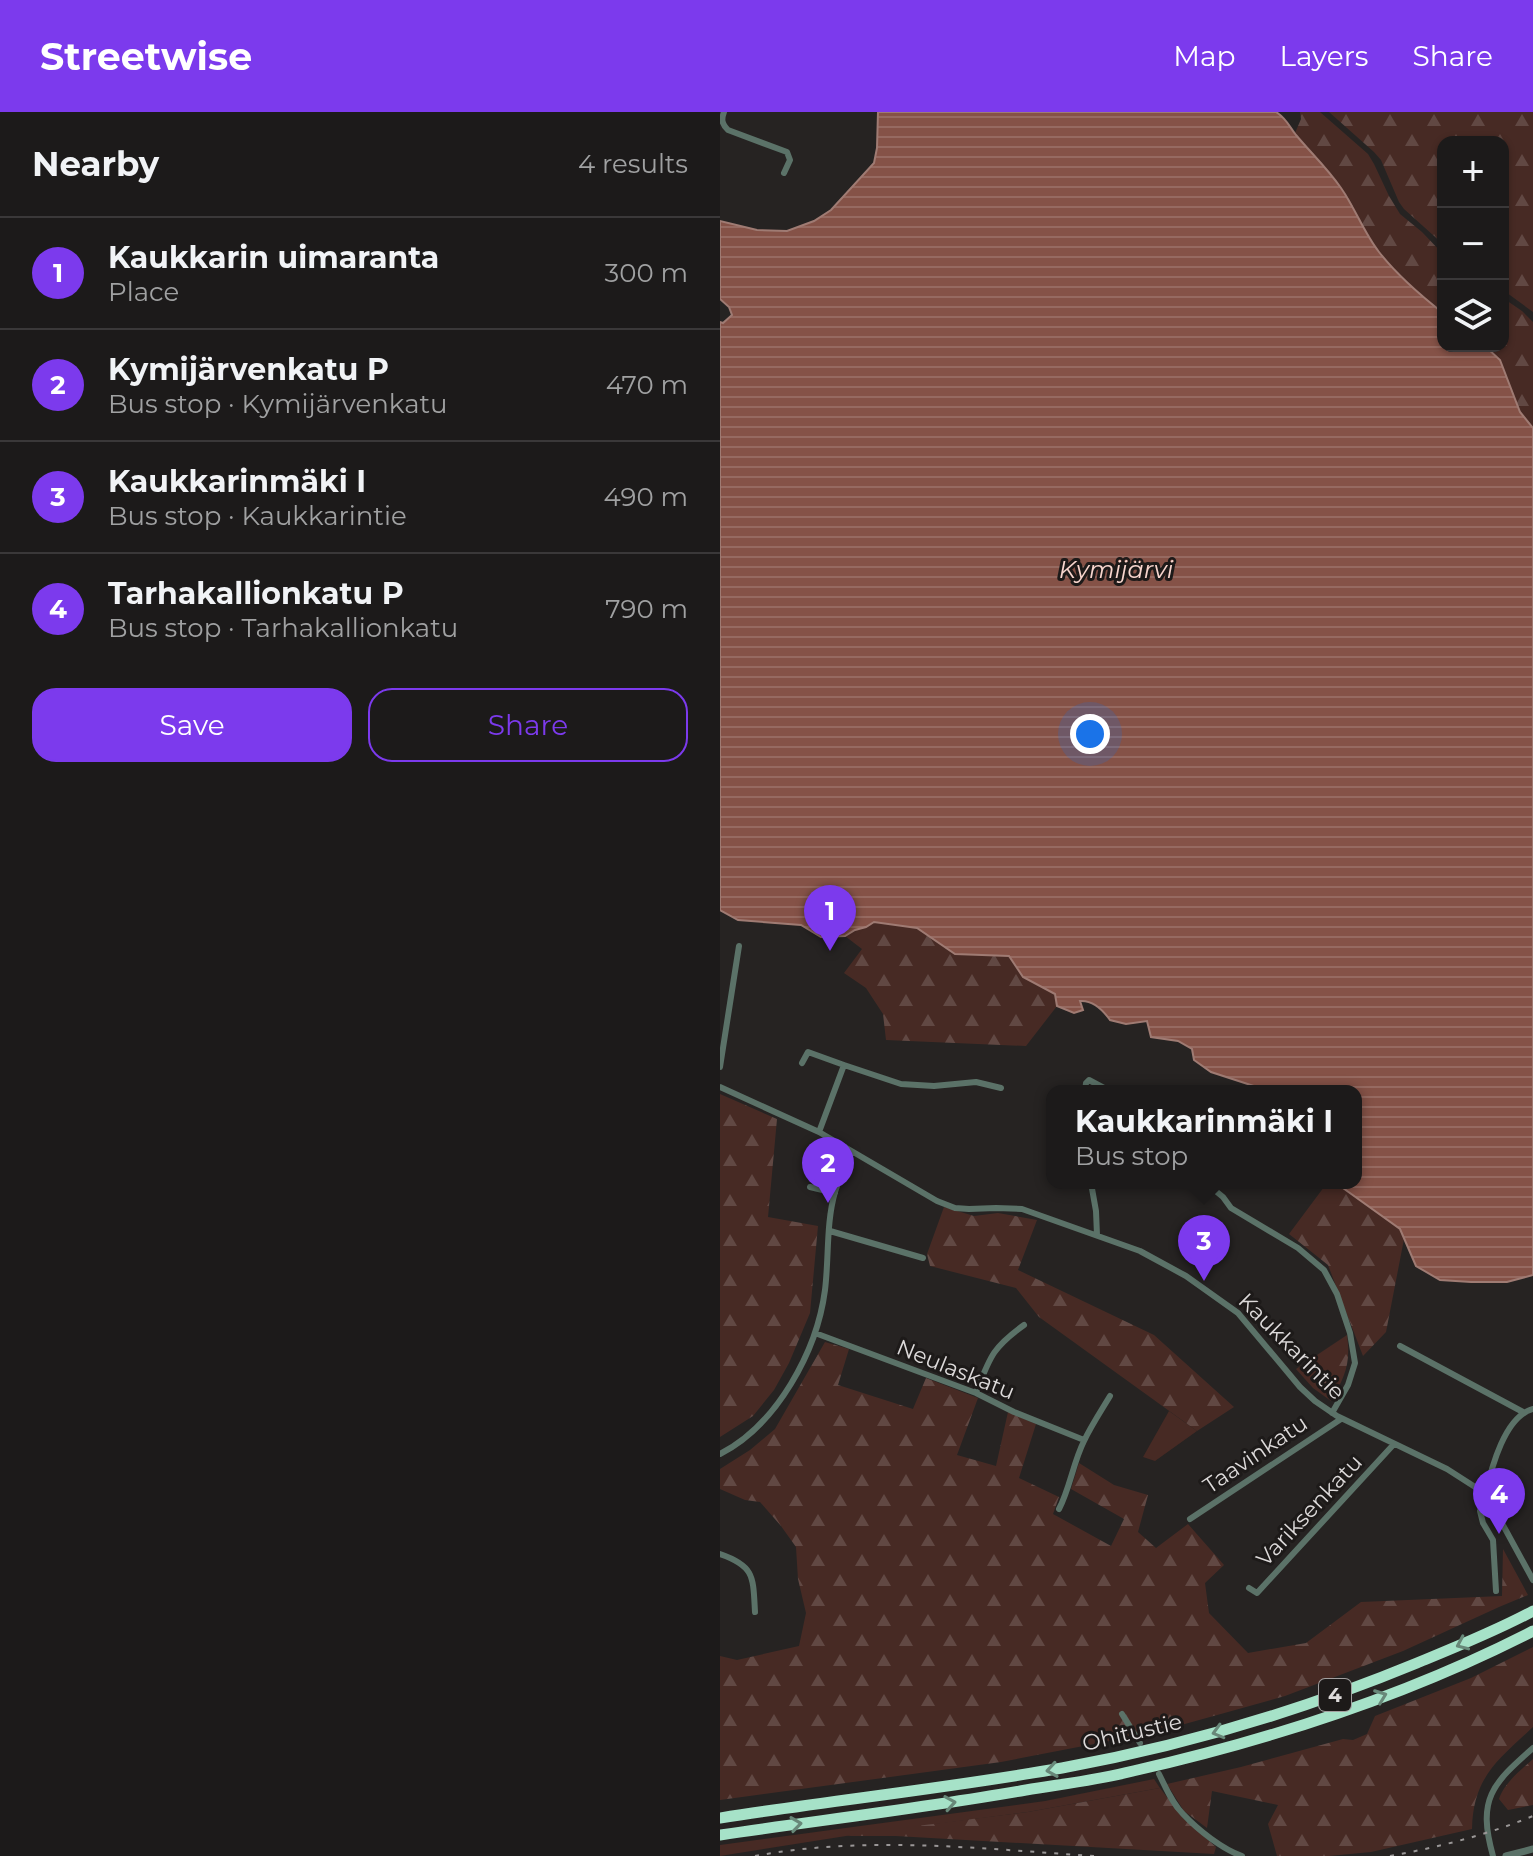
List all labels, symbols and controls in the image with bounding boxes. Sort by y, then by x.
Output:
text: Streetwise [40,33,252,80]
text: Map [1173,39,1236,73]
text: Layers [1280,39,1369,73]
text: Share [1413,39,1493,73]
map controls [1437,136,1509,352]
button: + [1437,136,1509,208]
text: Nearby [32,143,159,185]
text: 4 results [578,148,688,180]
button: − [1437,208,1509,280]
text: Kaukkarin uimaranta [108,239,439,276]
text: 1 [53,257,63,289]
text: 300 m [605,257,688,289]
text: Place [108,276,179,308]
button: layers [1437,280,1509,352]
text: Kymijärvenkatu P [108,351,389,388]
text: 2 [50,369,66,401]
text: 470 m [606,369,688,401]
text: Bus stop · Kymijärvenkatu [108,388,448,420]
text: Kaukkarinmäki I [108,463,366,500]
text: 3 [50,481,66,513]
text: 490 m [604,481,688,513]
text: Bus stop · Kaukkarintie [108,500,407,532]
water label: Kymijärvi [1059,555,1174,584]
text: Tarhakallionkatu P [108,575,404,612]
text: 4 [49,593,67,625]
text: 790 m [605,593,688,625]
text: Bus stop · Tarhakallionkatu [108,612,458,644]
button: Save [32,688,352,762]
button: Share [368,688,688,762]
your location [1070,714,1110,754]
pin: 1 [804,885,856,951]
popup [1046,1085,1362,1189]
text: Kaukkarinmäki I [1075,1103,1333,1140]
pin: 2 [802,1137,854,1203]
text: Bus stop [1075,1140,1188,1172]
pin: 3 [1178,1215,1230,1281]
street label: Kaukkarintie [1233,1287,1351,1405]
street label: Neulaskatu [893,1333,1019,1405]
street label: Taavinkatu [1198,1410,1313,1499]
street label: Variksenkatu [1251,1449,1368,1572]
pin: 4 [1473,1468,1525,1534]
one-way arrow [1456,1634,1470,1650]
road number: 4 [1319,1679,1351,1711]
one-way arrow [1373,1690,1387,1706]
street label: Ohitustie [1080,1708,1185,1757]
one-way arrow [1211,1722,1225,1739]
one-way arrow [1045,1760,1059,1777]
one-way arrow [943,1795,957,1812]
one-way arrow [789,1816,803,1833]

